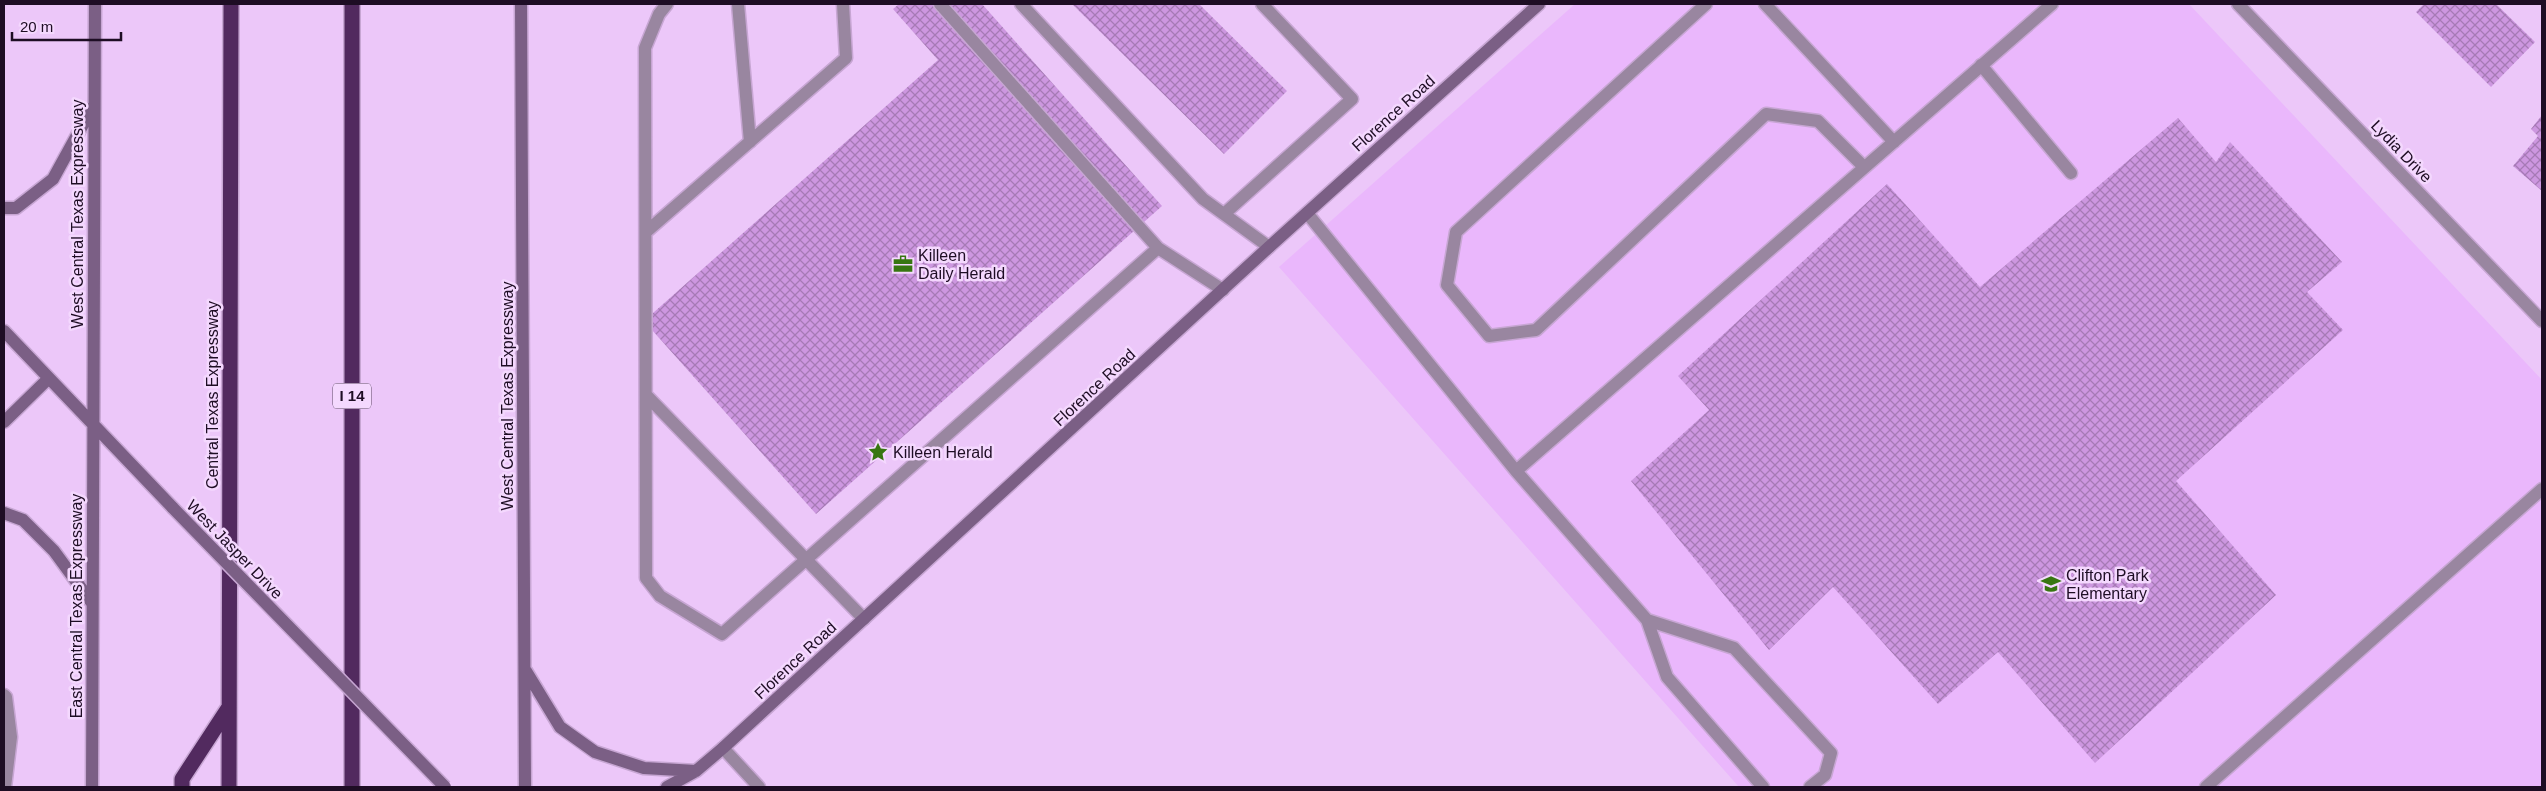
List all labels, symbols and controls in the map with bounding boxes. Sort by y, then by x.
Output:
scale bar [12,10,121,42]
text: 20 m [20,18,53,35]
street label: Florence Road [1349,72,1438,155]
street label: West Central Texas Expressway [69,100,86,328]
street label: Lydia Drive [2368,117,2435,186]
place label: Killeen Daily Herald [918,247,1005,282]
office icon: Killeen Daily Herald [892,253,914,275]
street label: West Central Texas Expressway [499,282,516,510]
street label: Central Texas Expressway [204,301,221,489]
street label: Florence Road [1050,345,1139,429]
road number: I 14 [333,384,371,408]
place icon: Killeen Herald [867,441,889,463]
place label: Killeen Herald [893,444,993,461]
street label: East Central Texas Expressway [68,494,85,718]
street label: West Jasper Drive [183,497,286,602]
place label: Clifton Park Elementary [2066,567,2150,602]
school or university icon: Clifton Park Elementary [2040,573,2062,595]
street label: Florence Road [751,618,840,702]

